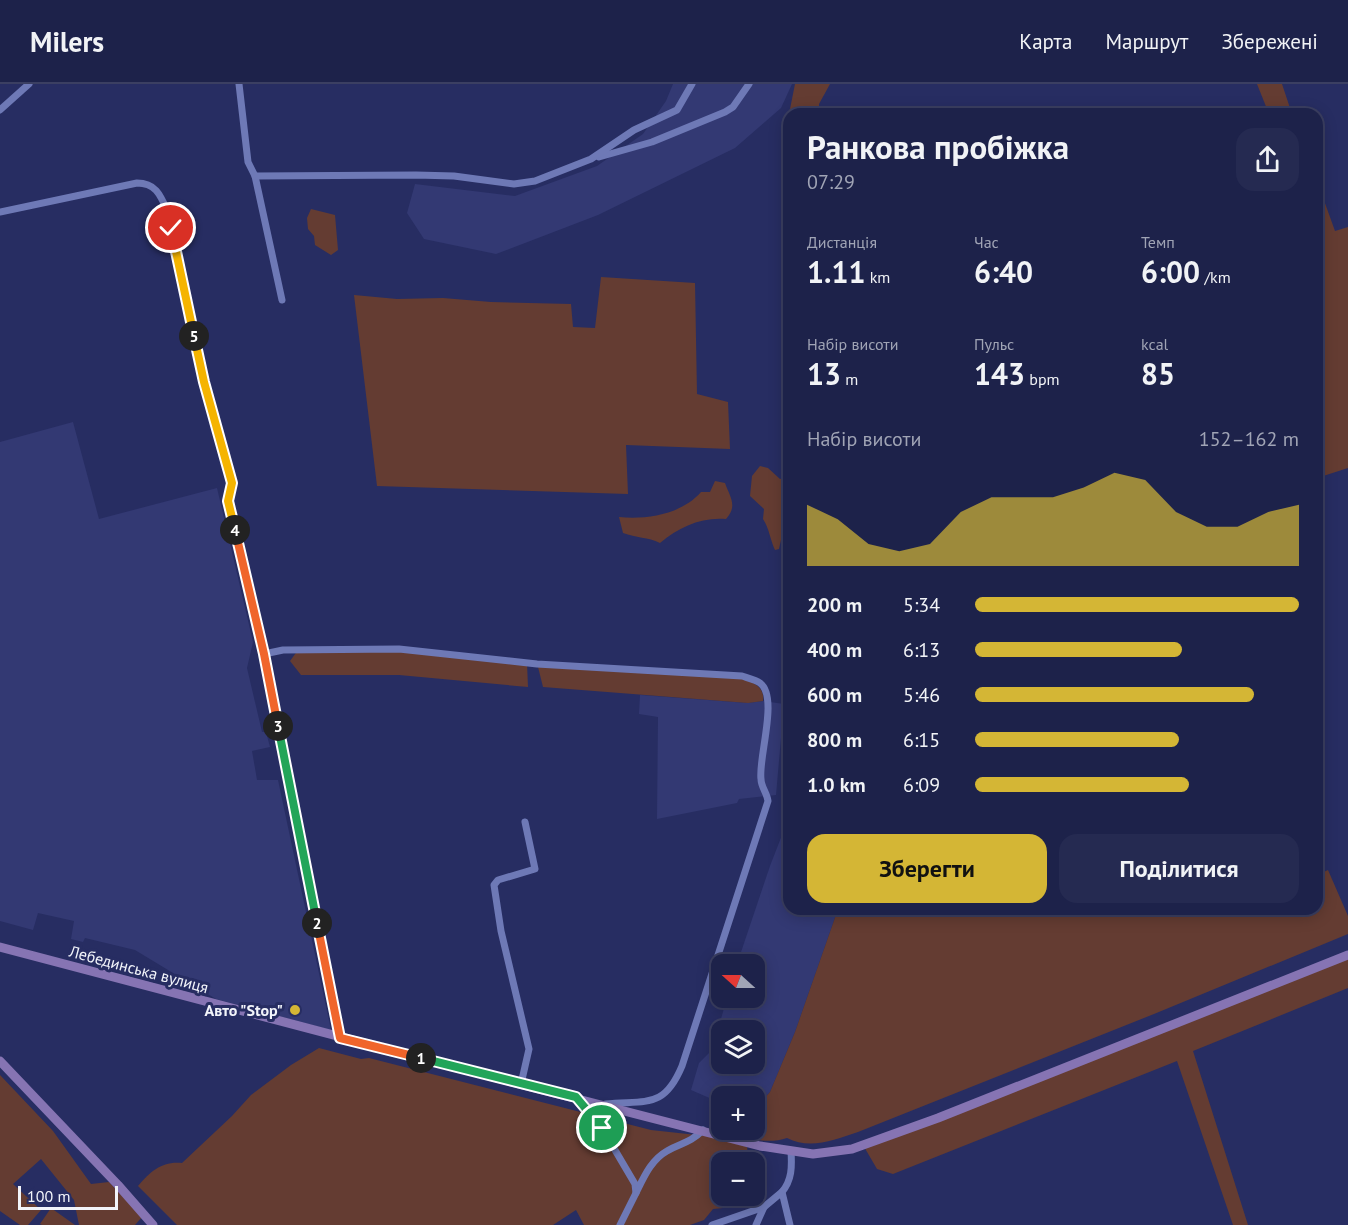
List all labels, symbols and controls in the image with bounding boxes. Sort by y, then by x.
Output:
text: Milers [30,23,104,60]
text: Карта [1019,28,1072,55]
text: Маршрут [1105,28,1188,55]
text: Збережені [1221,28,1318,55]
text: Ранкова пробіжка [807,125,1069,168]
button: share [1236,128,1299,191]
text: 07:29 [807,169,855,195]
pin [145,202,196,253]
icon: check [154,211,187,244]
text: Дистанція [807,232,877,252]
text: Час [974,232,999,252]
text: Темп [1141,232,1175,252]
text: 1.11 [807,252,865,291]
text: 6:40 [974,252,1033,291]
text: 6:00 [1141,252,1200,291]
text: km [865,267,890,287]
text: /km [1200,267,1231,287]
pin: 5 [179,321,209,351]
text: 5 [189,326,199,346]
text: Набір висоти [807,334,898,354]
text: Пульс [974,334,1014,354]
text: kcal [1141,334,1168,354]
text: 13 [807,354,841,393]
text: 143 [974,354,1025,393]
text: 85 [1141,354,1175,393]
text: m [841,369,858,389]
text: bpm [1025,369,1060,389]
text: Набір висоти [807,426,921,452]
text: 152–162 m [1199,426,1299,452]
pin: 4 [220,515,250,545]
text: 4 [230,520,240,540]
text: 200 m [807,592,862,618]
text: 5:34 [903,592,940,618]
text: 400 m [807,637,862,663]
text: 6:13 [903,637,940,663]
text: 600 m [807,682,862,708]
text: 5:46 [903,682,940,708]
pin: 3 [263,711,293,741]
text: 3 [273,716,283,736]
text: 800 m [807,727,862,753]
text: 6:15 [903,727,940,753]
text: 1.0 km [807,772,866,798]
text: 6:09 [903,772,940,798]
button: Зберегти [807,834,1047,903]
button: Поділитися [1059,834,1299,903]
pin: 2 [302,908,332,938]
text: 2 [312,913,322,933]
street label: Лебединська вулиця [66,941,211,997]
north arrow [711,954,765,1008]
map controls [711,954,765,1206]
place label: Авто "Stop" [204,1000,283,1020]
marker: Авто "Stop" [288,1003,302,1017]
button: layers [711,1020,765,1074]
pin: 1 [406,1043,436,1073]
text: 1 [416,1048,426,1068]
button: + [711,1086,765,1140]
pin [576,1102,627,1153]
icon: arrive [585,1111,618,1144]
button: − [711,1152,765,1206]
scale bar [18,1183,118,1210]
text: 100 m [27,1186,70,1206]

